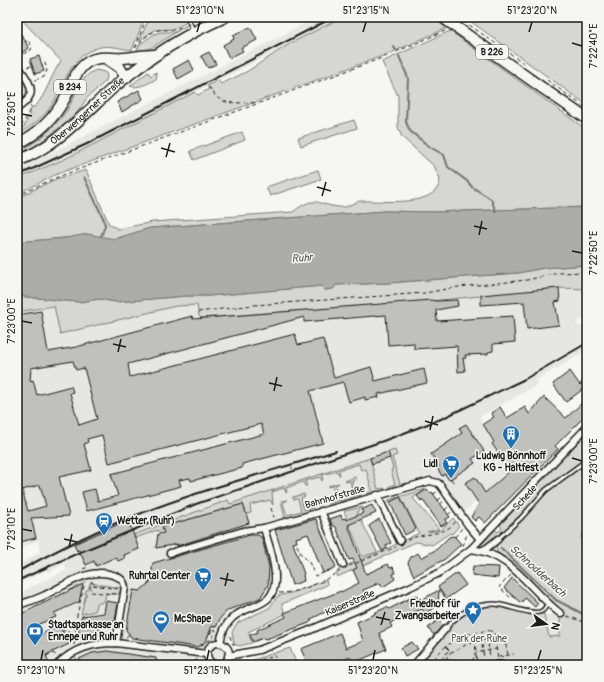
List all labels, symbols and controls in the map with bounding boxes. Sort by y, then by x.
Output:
text: 51°23'10"N [176,5,224,17]
text: 51°23'15"N [343,5,390,17]
text: 51°23'20"N [507,5,557,17]
text: 7°22'40"E [588,24,600,68]
road number: B 226 [476,45,508,59]
street label: Oberwengerner Straße [48,75,127,147]
road number: B 234 [54,80,86,94]
text: 7°22'50"E [6,92,18,136]
text: 7°22'50"E [588,231,600,275]
water label: Ruhr [291,251,315,265]
text: 7°23'00"E [6,298,18,344]
building icon: Ludwig Bönnhoff KG - Haltfest [501,424,521,449]
text: 7°23'00"E [588,438,600,484]
place label: Ludwig Bönnhoff KG - Haltfest [476,450,547,474]
supermarket icon: Lidl [441,454,461,479]
place label: Lidl [423,458,438,470]
street label: Bahnhofstraße [304,483,366,511]
street label: Schede [510,483,540,513]
text: 7°23'10"E [6,508,18,550]
station icon: Wetter (Ruhr) [94,511,114,536]
place label: Wetter (Ruhr) [117,515,175,527]
water label: Schnodderbach [507,542,569,600]
supermarket icon: Ruhrtal Center [193,566,213,591]
place label: Ruhrtal Center [129,570,190,582]
street label: Kaiserstraße [323,587,377,619]
place label: Friedhof für Zwangsarbeiter [395,598,460,622]
place icon: Friedhof für Zwangsarbeiter [463,600,483,625]
north arrow [526,604,566,644]
sports icon: McShape [151,609,171,634]
place label: McShape [174,613,212,625]
place label: Stadtsparkasse an Ennepe und Ruhr [48,619,124,643]
bank icon: Stadtsparkasse an Ennepe und Ruhr [25,621,45,646]
text: N [548,621,562,632]
park label: Park der Ruhe [451,633,507,645]
text: 51°23'10"N [17,665,65,677]
text: 51°23'15"N [184,665,231,677]
text: 51°23'20"N [348,665,398,677]
text: 51°23'25"N [514,665,562,677]

